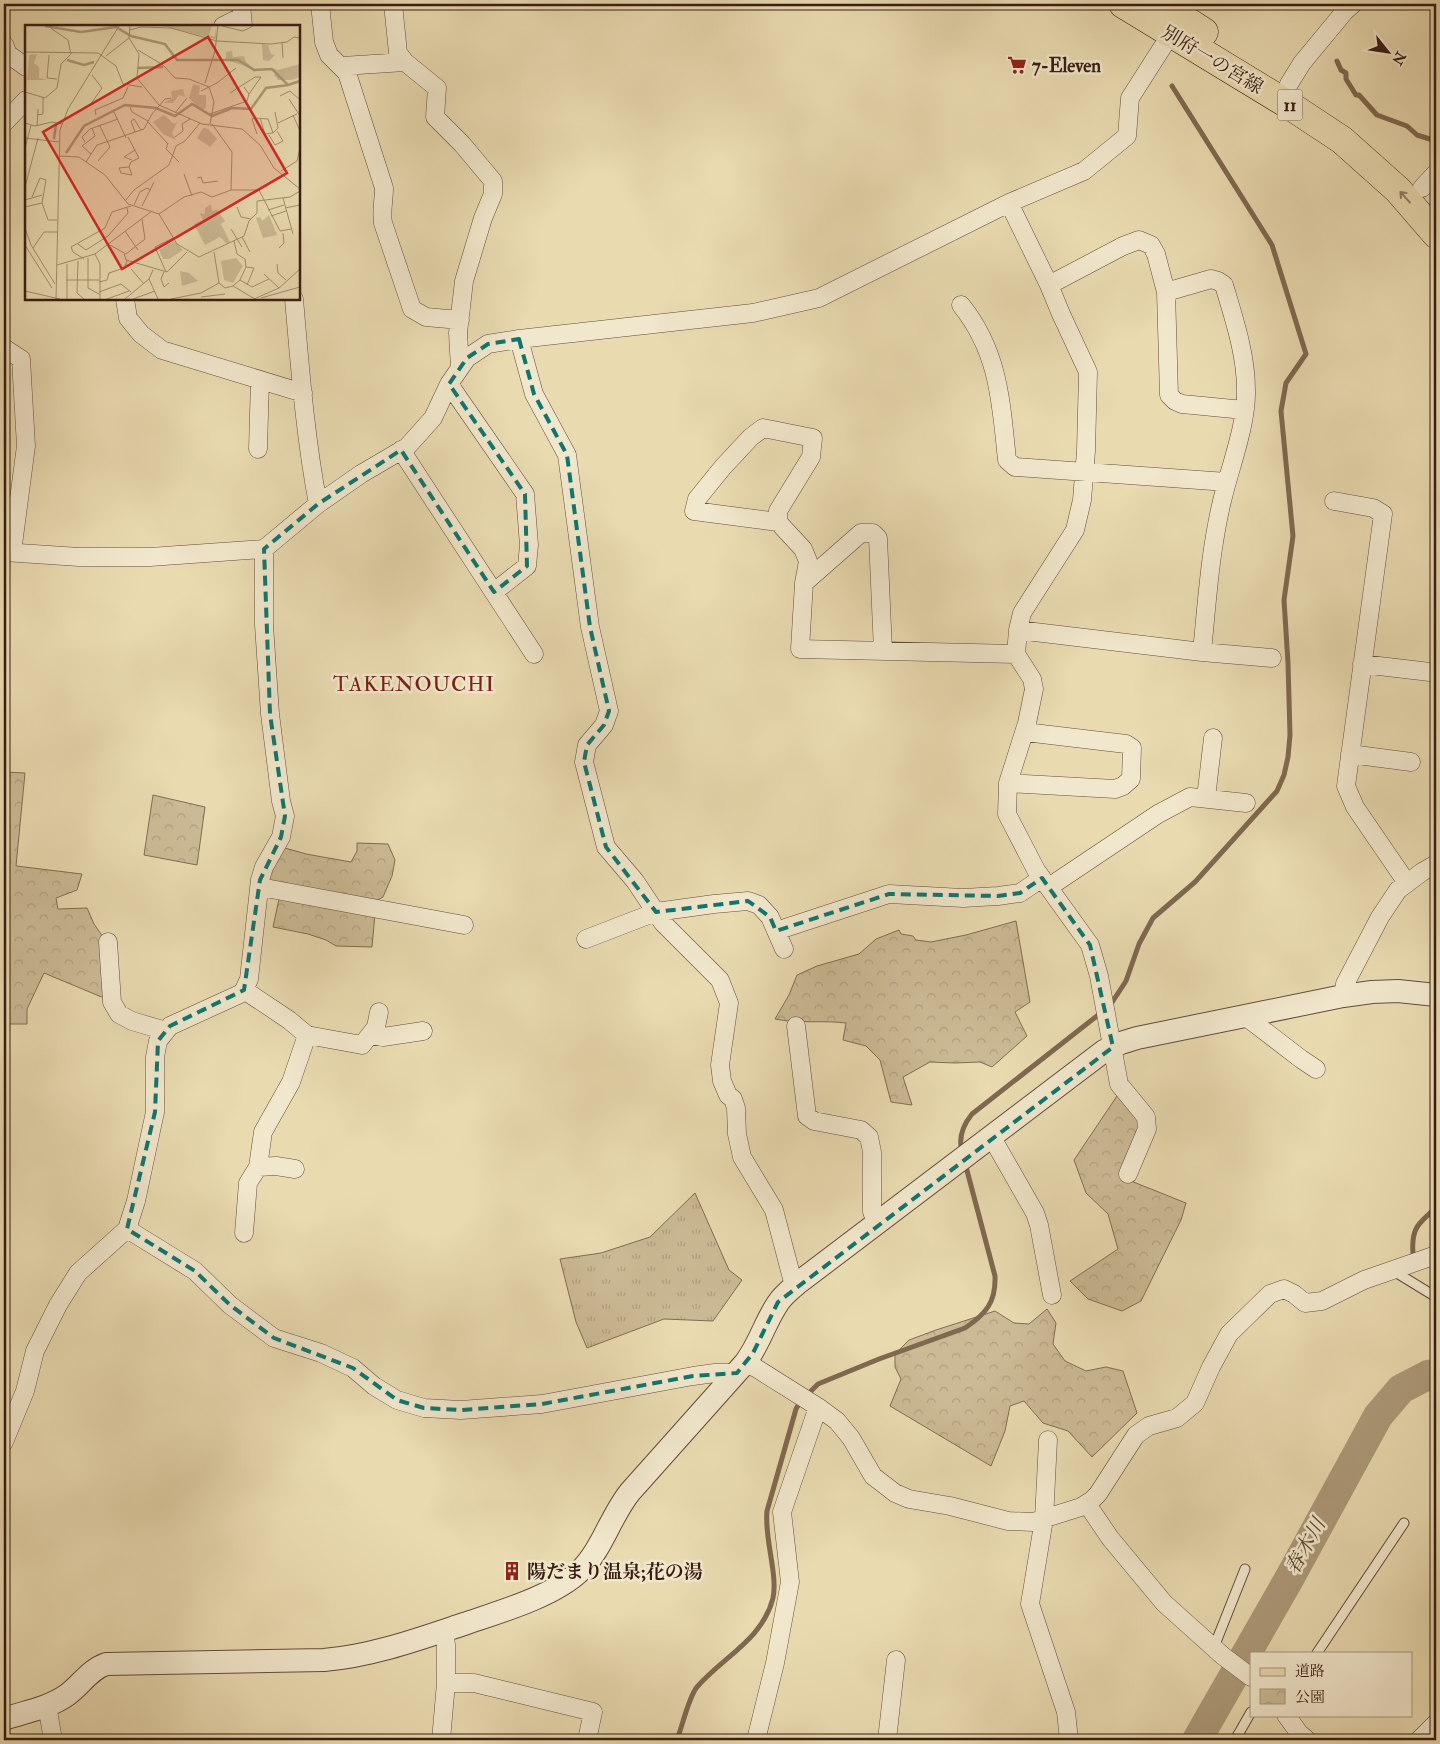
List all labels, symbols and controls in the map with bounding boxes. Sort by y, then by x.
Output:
street label: 別府一の宮線 [1157,20,1268,100]
inset map [25,25,300,300]
north arrow [1362,28,1412,78]
text: N [1388,48,1410,68]
supermarket icon: 7-Eleven [1006,54,1028,76]
place label: 7-Eleven [1032,54,1101,78]
road number: 11 [1278,90,1302,120]
one-way arrow [1399,190,1410,203]
district label: TAKENOUCHI [333,671,495,698]
water label: 春木川 [1280,1512,1332,1579]
building icon: 陽だまり温泉;花の湯 [501,1560,523,1582]
place label: 陽だまり温泉;花の湯 [527,1560,703,1584]
legend [1250,1652,1412,1716]
text: 道路 [1295,1662,1325,1681]
text: 公園 [1295,1688,1325,1707]

